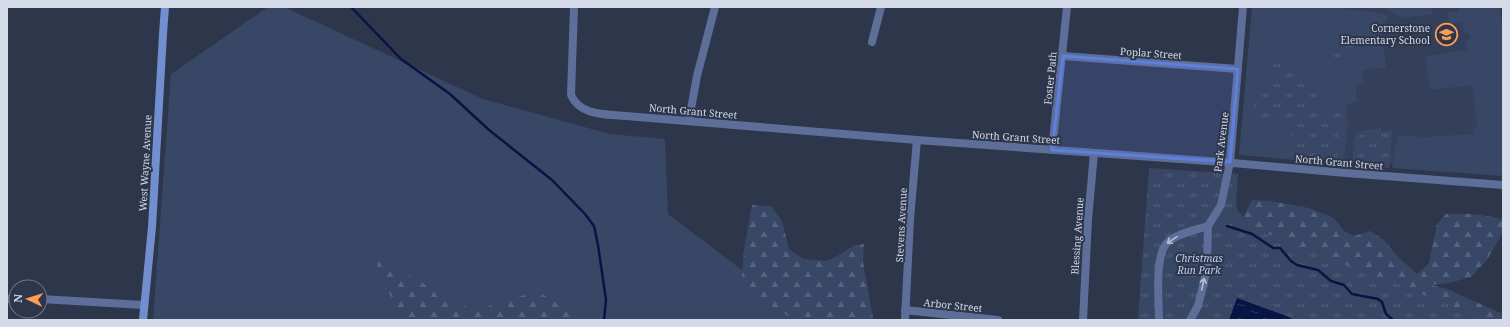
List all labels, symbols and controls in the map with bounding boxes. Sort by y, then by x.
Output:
place label: Cornerstone Elementary School [1341,21,1430,47]
school or university icon: Cornerstone Elementary School [1433,21,1459,47]
street label: Poplar Street [1120,44,1183,62]
street label: Foster Path [1040,50,1060,105]
street label: North Grant Street [648,100,738,122]
street label: Park Avenue [1210,111,1232,173]
street label: West Wayne Avenue [135,114,155,212]
street label: North Grant Street [971,127,1061,147]
street label: North Grant Street [1294,151,1384,173]
street label: Stevens Avenue [892,187,910,263]
street label: Blessing Avenue [1067,197,1087,275]
one-way arrow [1166,236,1178,244]
park label: Christmas Run Park [1175,251,1223,277]
one-way arrow [1200,278,1208,291]
north arrow [8,279,48,319]
text: N [10,293,25,303]
street label: Arbor Street [923,295,983,315]

